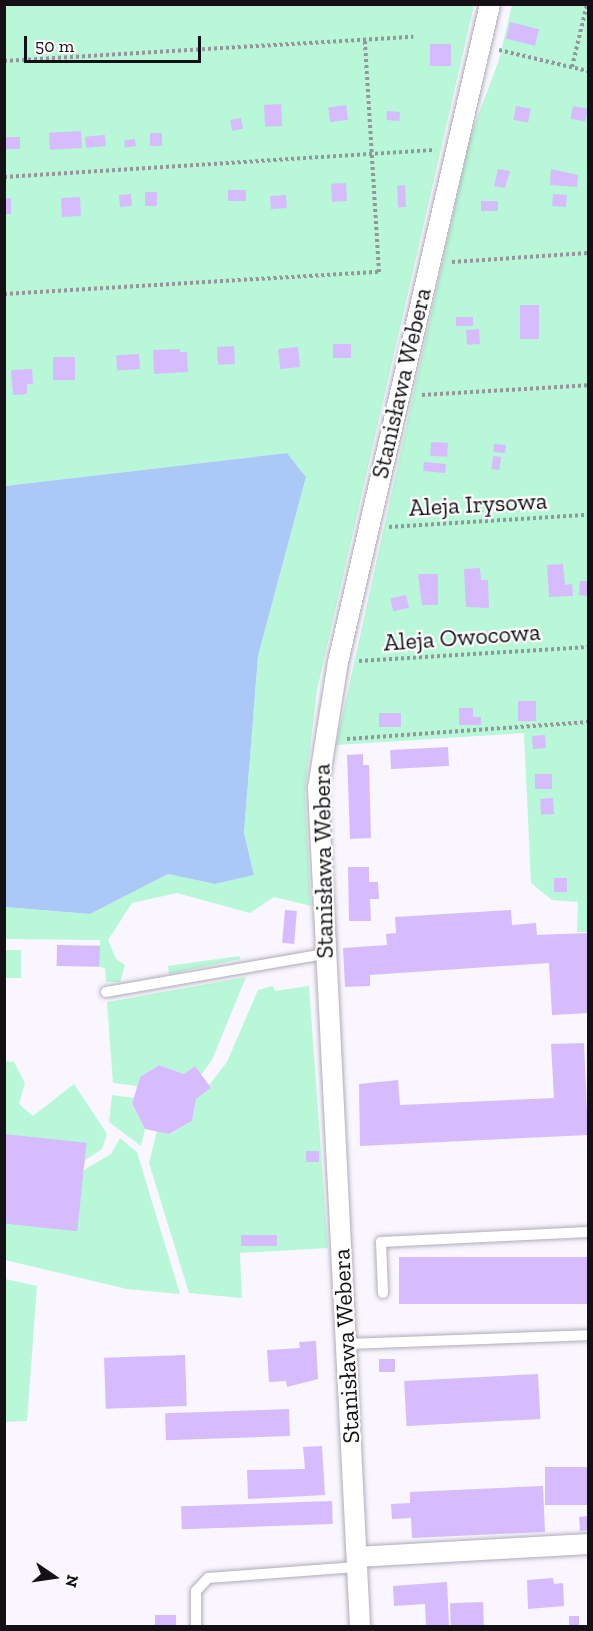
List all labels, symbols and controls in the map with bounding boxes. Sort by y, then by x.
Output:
scale bar [27,24,204,62]
text: 50 m [35,35,74,57]
street label: Stanisława Webera [365,284,437,482]
street label: Aleja Irysowa [408,486,548,522]
street label: Aleja Owocowa [383,617,541,657]
street label: Stanisława Webera [307,763,339,959]
street label: Stanisława Webera [326,1248,366,1444]
north arrow [24,1547,84,1607]
text: N [61,1573,83,1589]

